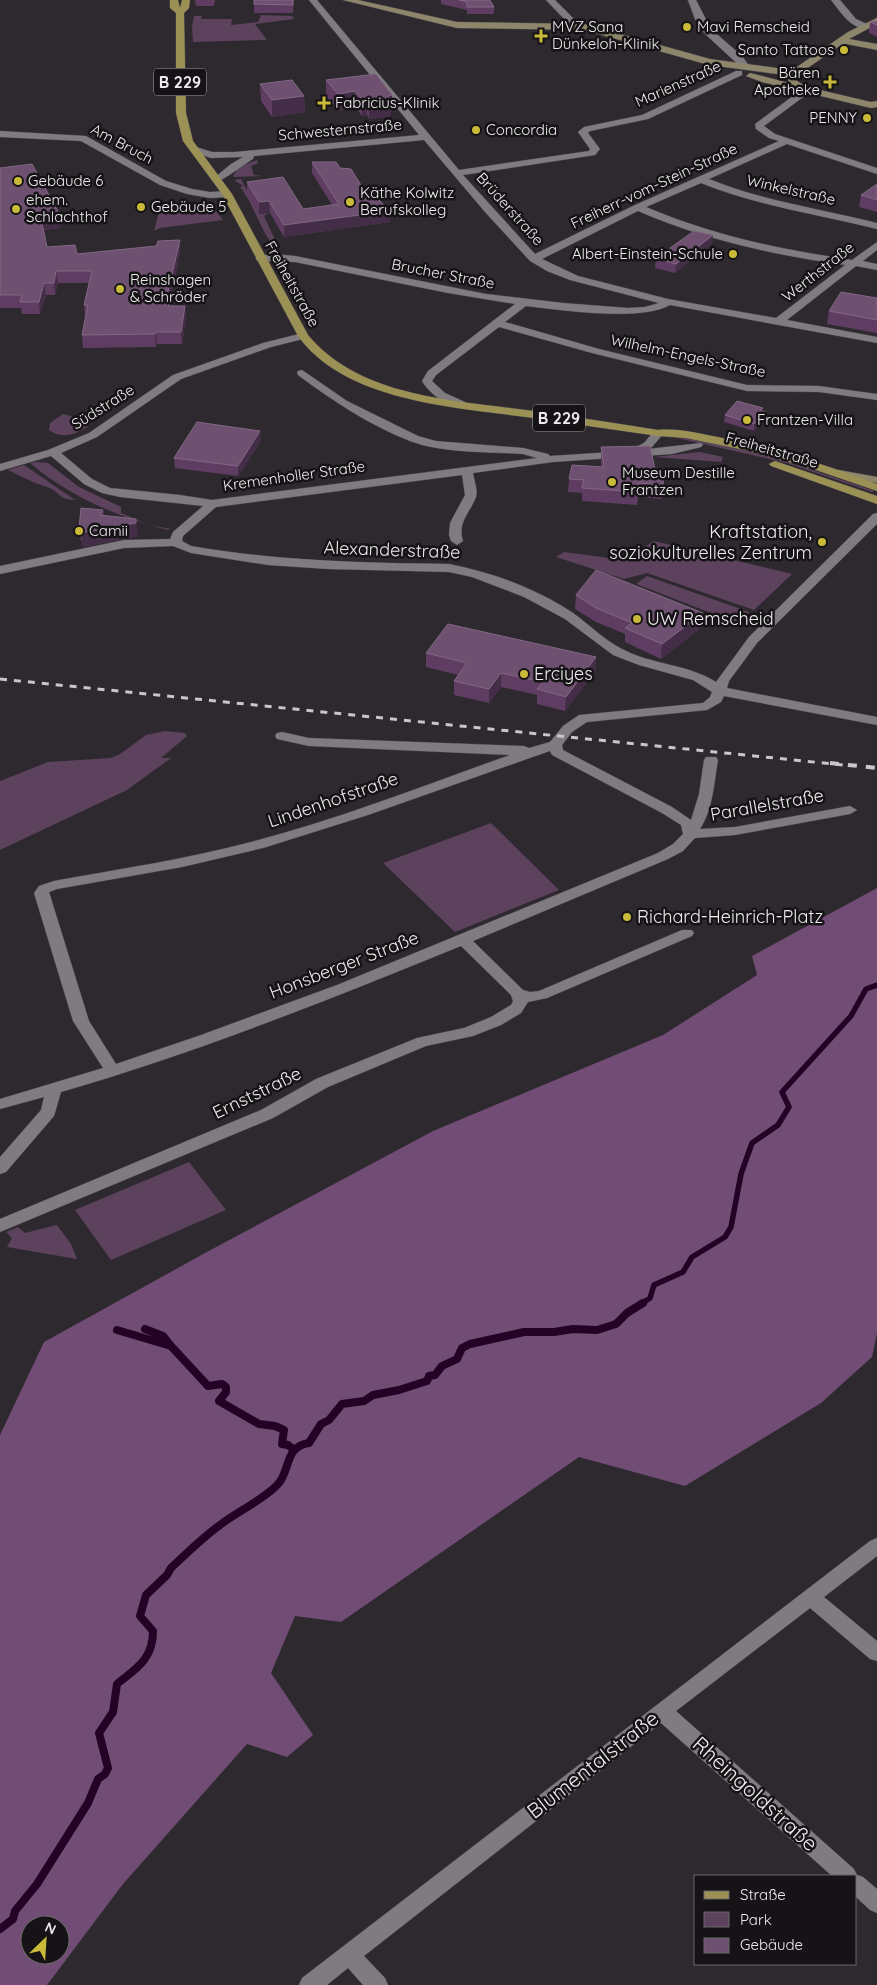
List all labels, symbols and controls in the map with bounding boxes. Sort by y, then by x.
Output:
place label: MVZ Sana Dünkeloh-Klinik [552,17,660,53]
place label: Mavi Remscheid [697,17,810,36]
marker: Mavi Remscheid [681,21,693,33]
marker: MVZ Sana Dünkeloh-Klinik [534,29,548,43]
place label: Santo Tattoos [738,40,834,59]
marker: Santo Tattoos [838,44,850,56]
street label: Marienstraße [632,56,724,111]
place label: Bären Apotheke [754,63,820,99]
road number: B 229 [154,68,206,95]
marker: Bären Apotheke [824,76,836,88]
place label: Fabricius-Klinik [335,93,439,112]
marker: Fabricius-Klinik [317,96,331,110]
place label: PENNY [809,108,858,127]
marker: PENNY [861,112,873,124]
street label: Schwesternstraße [277,115,402,144]
street label: Am Bruch [88,119,157,168]
place label: Concordia [486,120,557,139]
marker: Concordia [470,124,482,136]
street label: Freiherr-vom-Stein-Straße [567,139,740,233]
street label: Brüderstraße [473,168,548,249]
street label: Winkelstraße [745,170,837,209]
place label: Gebäude 6 [28,171,103,190]
marker: Gebäude 6 [12,175,24,187]
place label: Käthe Kolwitz Berufskolleg [360,183,454,219]
place label: ehem. Schlachthof [26,190,108,226]
marker: Käthe Kolwitz Berufskolleg [344,196,356,208]
place label: Gebäude 5 [151,197,226,216]
marker: Gebäude 5 [135,201,147,213]
marker: ehem. Schlachthof [10,203,22,215]
street label: Freiheitstraße [261,237,324,330]
street label: Werthstraße [778,237,858,306]
place label: Albert-Einstein-Schule [572,244,723,263]
marker: Albert-Einstein-Schule [727,248,739,260]
street label: Brucher Straße [390,254,496,293]
place label: Reinshagen & Schröder [130,270,211,306]
marker: Reinshagen & Schröder [114,283,126,295]
street label: Wilhelm-Engels-Straße [609,330,767,381]
street label: Südstraße [68,380,138,433]
road number: B 229 [533,404,585,432]
place label: Frantzen-Villa [757,410,853,429]
marker: Frantzen-Villa [741,414,753,426]
street label: Freiheitstraße [724,427,821,472]
street label: Kremenholler Straße [222,456,366,495]
place label: Museum Destille Frantzen [622,463,735,499]
marker: Museum Destille Frantzen [606,476,618,488]
place label: Kraftstation, soziokulturelles Zentrum [609,520,812,564]
place label: Camii [89,521,128,540]
marker: Camii [73,525,85,537]
street label: Alexanderstraße [323,536,461,563]
marker: Kraftstation, soziokulturelles Zentrum [816,536,828,548]
place label: UW Remscheid [647,607,774,630]
marker: UW Remscheid [631,613,643,625]
place label: Erciyes [534,662,593,685]
marker: Erciyes [518,668,530,680]
street label: Lindenhofstraße [265,766,401,833]
street label: Parallelstraße [708,783,825,826]
place label: Richard-Heinrich-Platz [637,905,823,928]
marker: Richard-Heinrich-Platz [621,911,633,923]
street label: Honsberger Straße [266,925,422,1004]
street label: Ernststraße [209,1061,305,1124]
street label: Blumentalstraße [521,1705,664,1824]
street label: Rheingoldstraße [688,1730,824,1856]
legend [694,1875,857,1965]
text: Straße [740,1885,786,1904]
text: Park [740,1910,772,1929]
north arrow [20,1915,70,1965]
text: N [42,1918,59,1939]
text: Gebäude [740,1935,803,1954]

